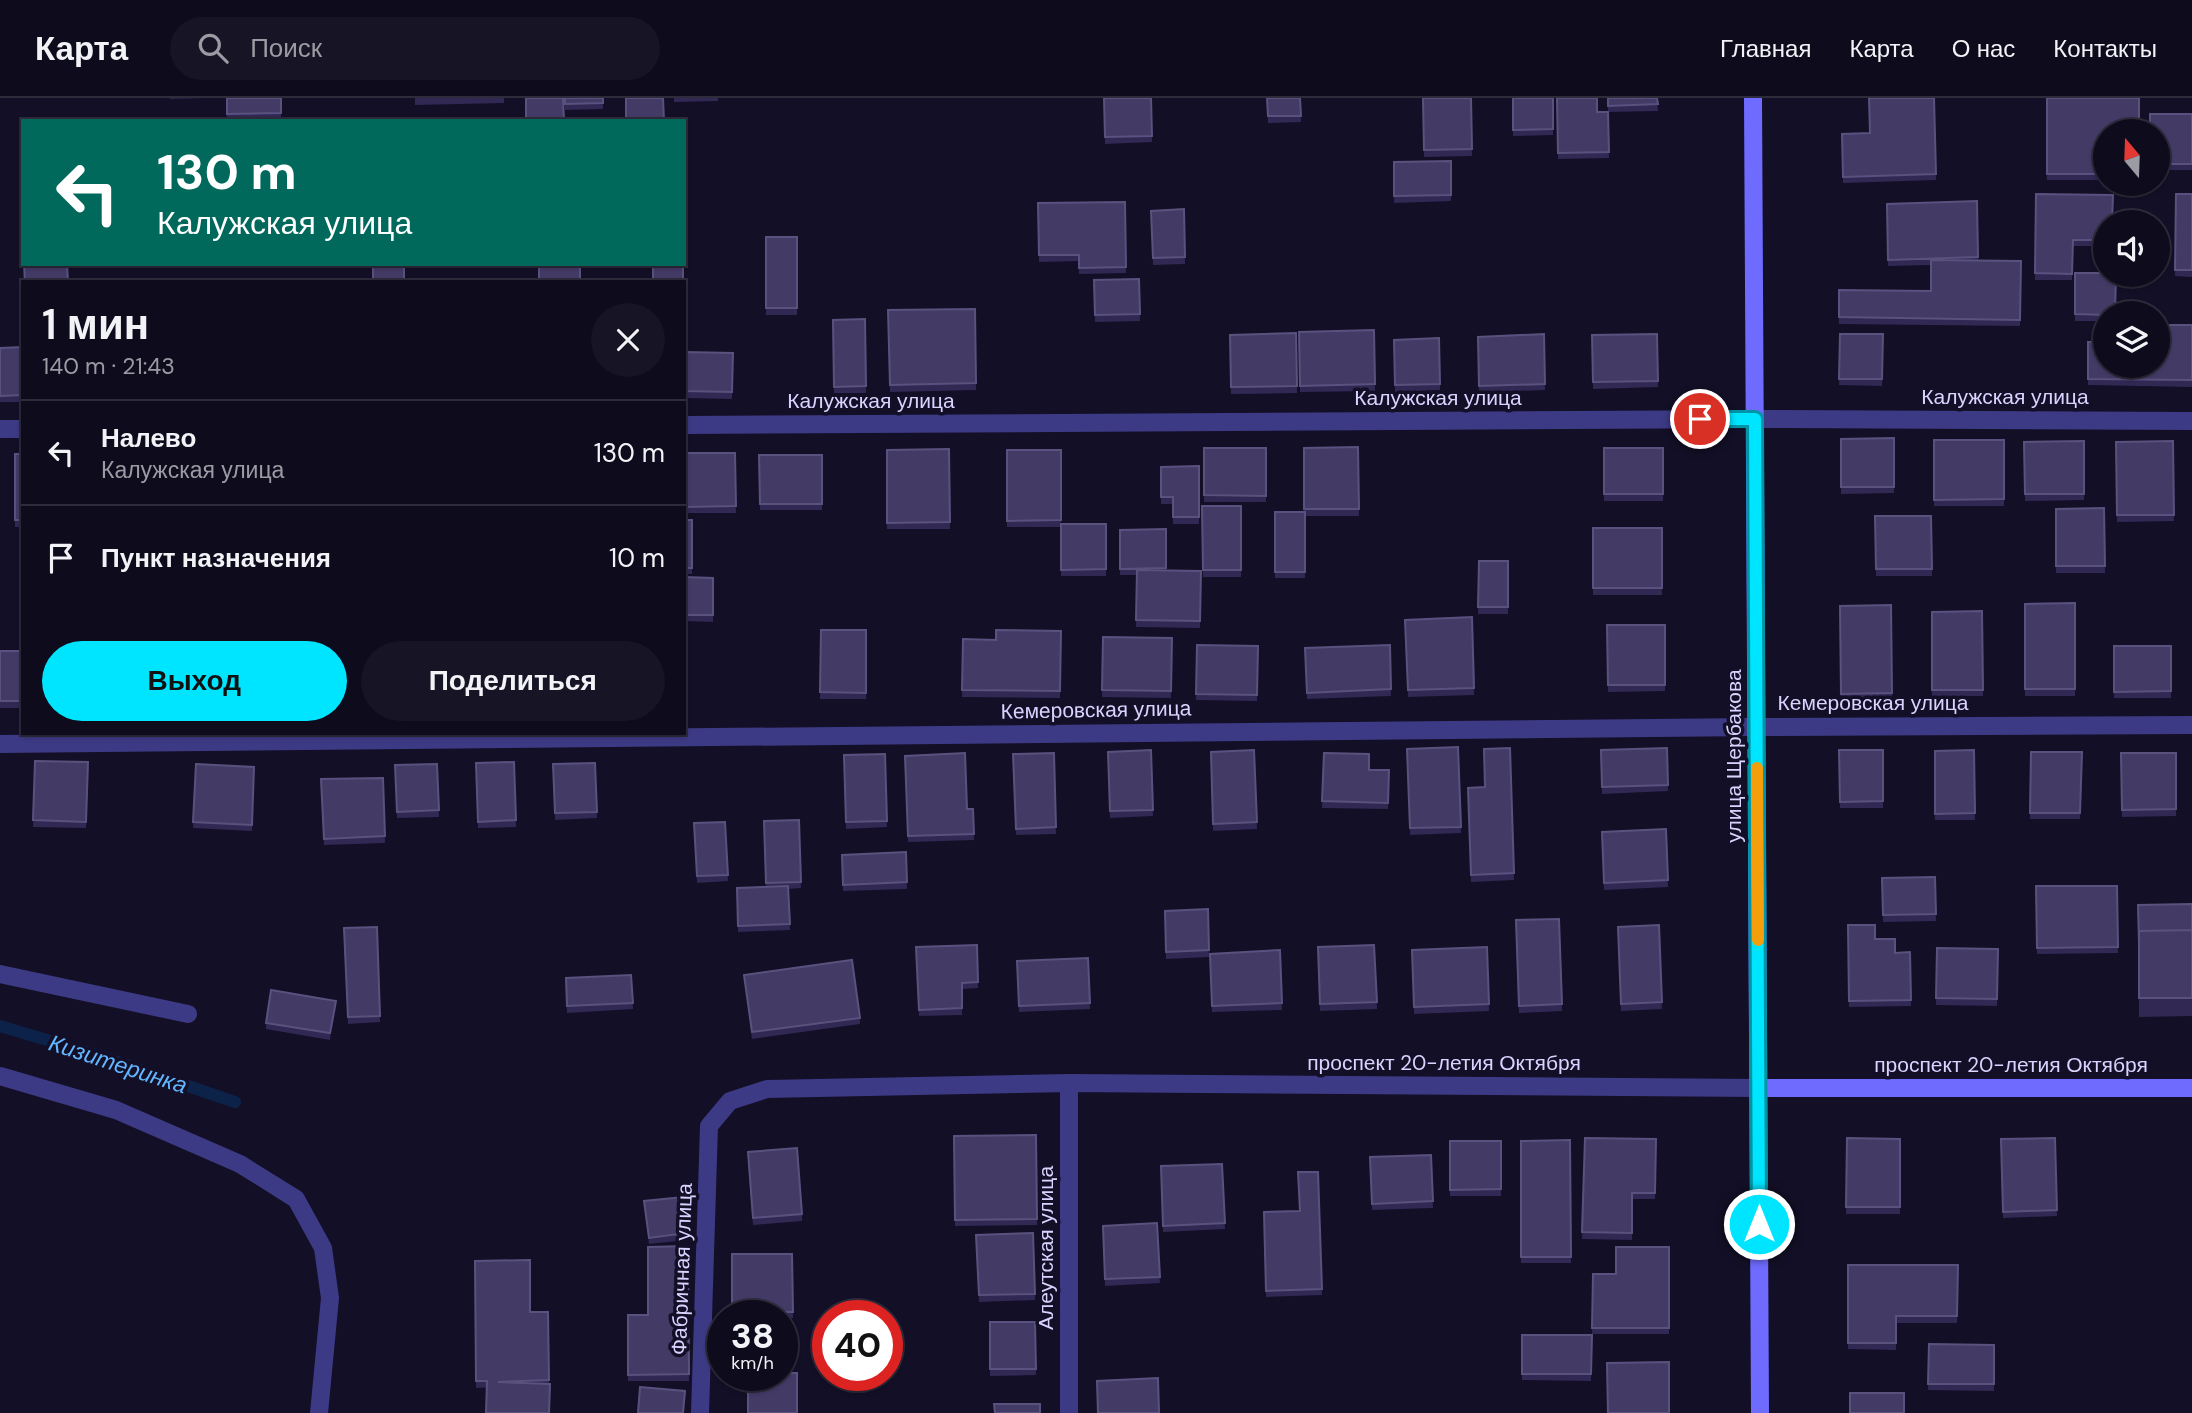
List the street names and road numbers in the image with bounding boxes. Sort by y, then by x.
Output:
street label: Калужская улица [1921,383,2089,411]
street label: Калужская улица [1354,384,1522,412]
street label: Калужская улица [787,387,955,415]
street label: улица Щербакова [1720,669,1748,843]
street label: Кемеровская улица [1778,689,1969,717]
street label: Кемеровская улица [1000,694,1192,726]
street label: проспект 20-летия Октября [1307,1049,1581,1077]
street label: проспект 20-летия Октября [1874,1051,2148,1079]
street label: Алеутская улица [1032,1166,1060,1330]
street label: Фабричная улица [665,1182,699,1355]

